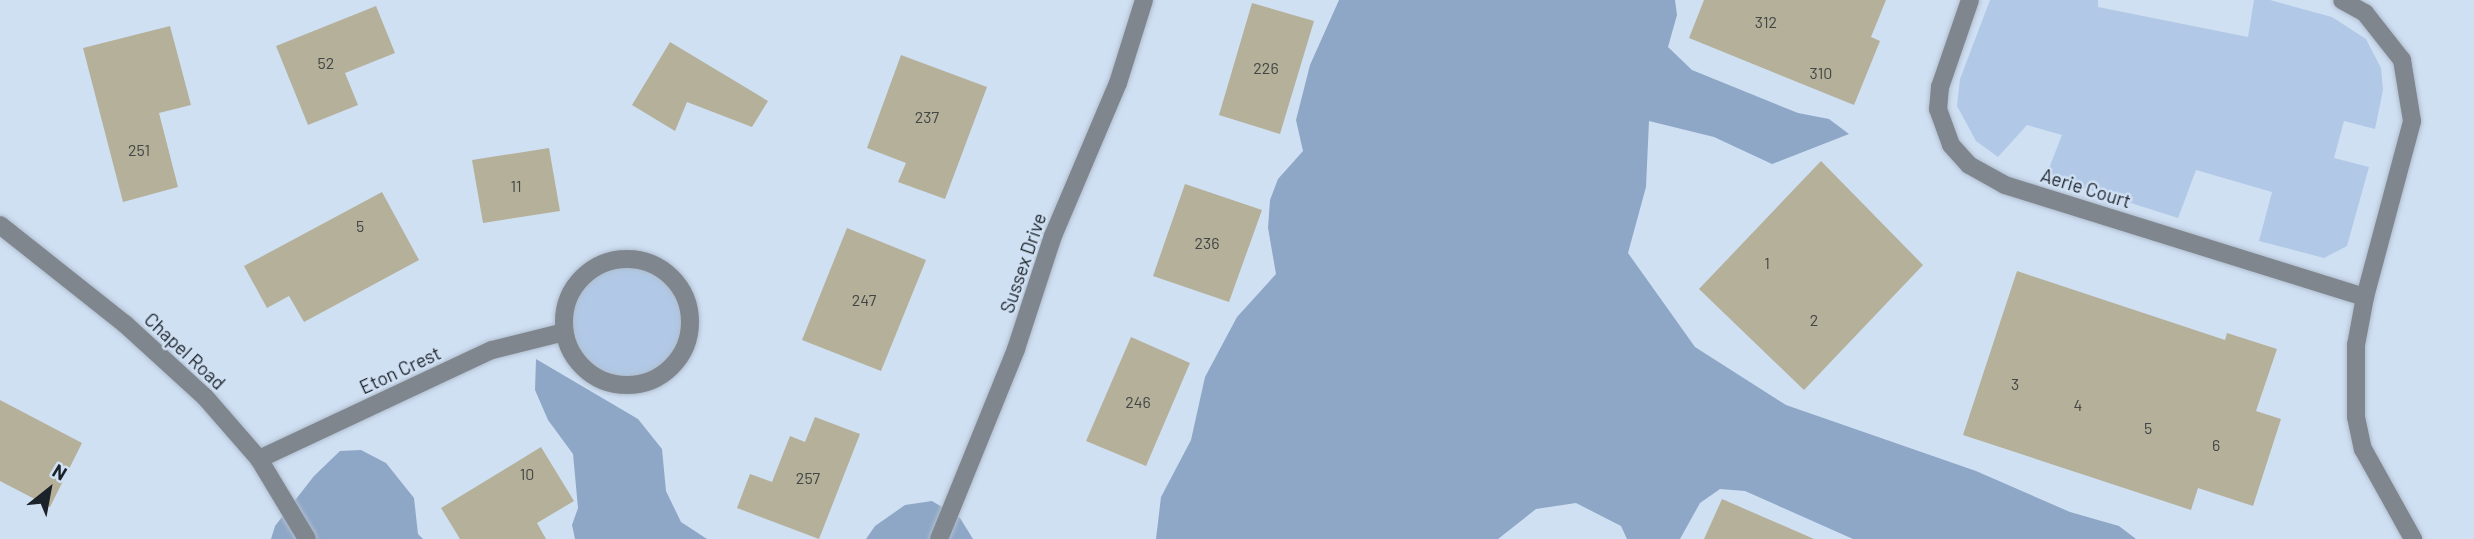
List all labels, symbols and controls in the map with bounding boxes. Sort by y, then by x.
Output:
house number: 312 [1755,12,1777,32]
house number: 52 [318,53,334,73]
house number: 226 [1253,58,1279,78]
house number: 310 [1810,63,1832,83]
house number: 237 [915,107,939,127]
house number: 251 [128,140,150,160]
street label: Aerie Court [2038,163,2134,213]
house number: 11 [510,176,522,196]
street label: Sussex Drive [995,210,1051,316]
house number: 5 [356,216,364,236]
house number: 236 [1195,233,1219,253]
house number: 1 [1764,253,1770,273]
house number: 247 [852,290,876,310]
street label: Chapel Road [140,308,230,394]
house number: 2 [1810,310,1818,330]
street label: Eton Crest [356,341,444,399]
house number: 3 [2011,374,2019,394]
house number: 246 [1125,392,1151,412]
house number: 4 [2074,395,2082,415]
house number: 5 [2144,418,2152,438]
house number: 6 [2212,435,2220,455]
north arrow [14,455,84,525]
text: N [49,458,71,485]
house number: 10 [520,464,534,484]
house number: 257 [796,468,820,488]

